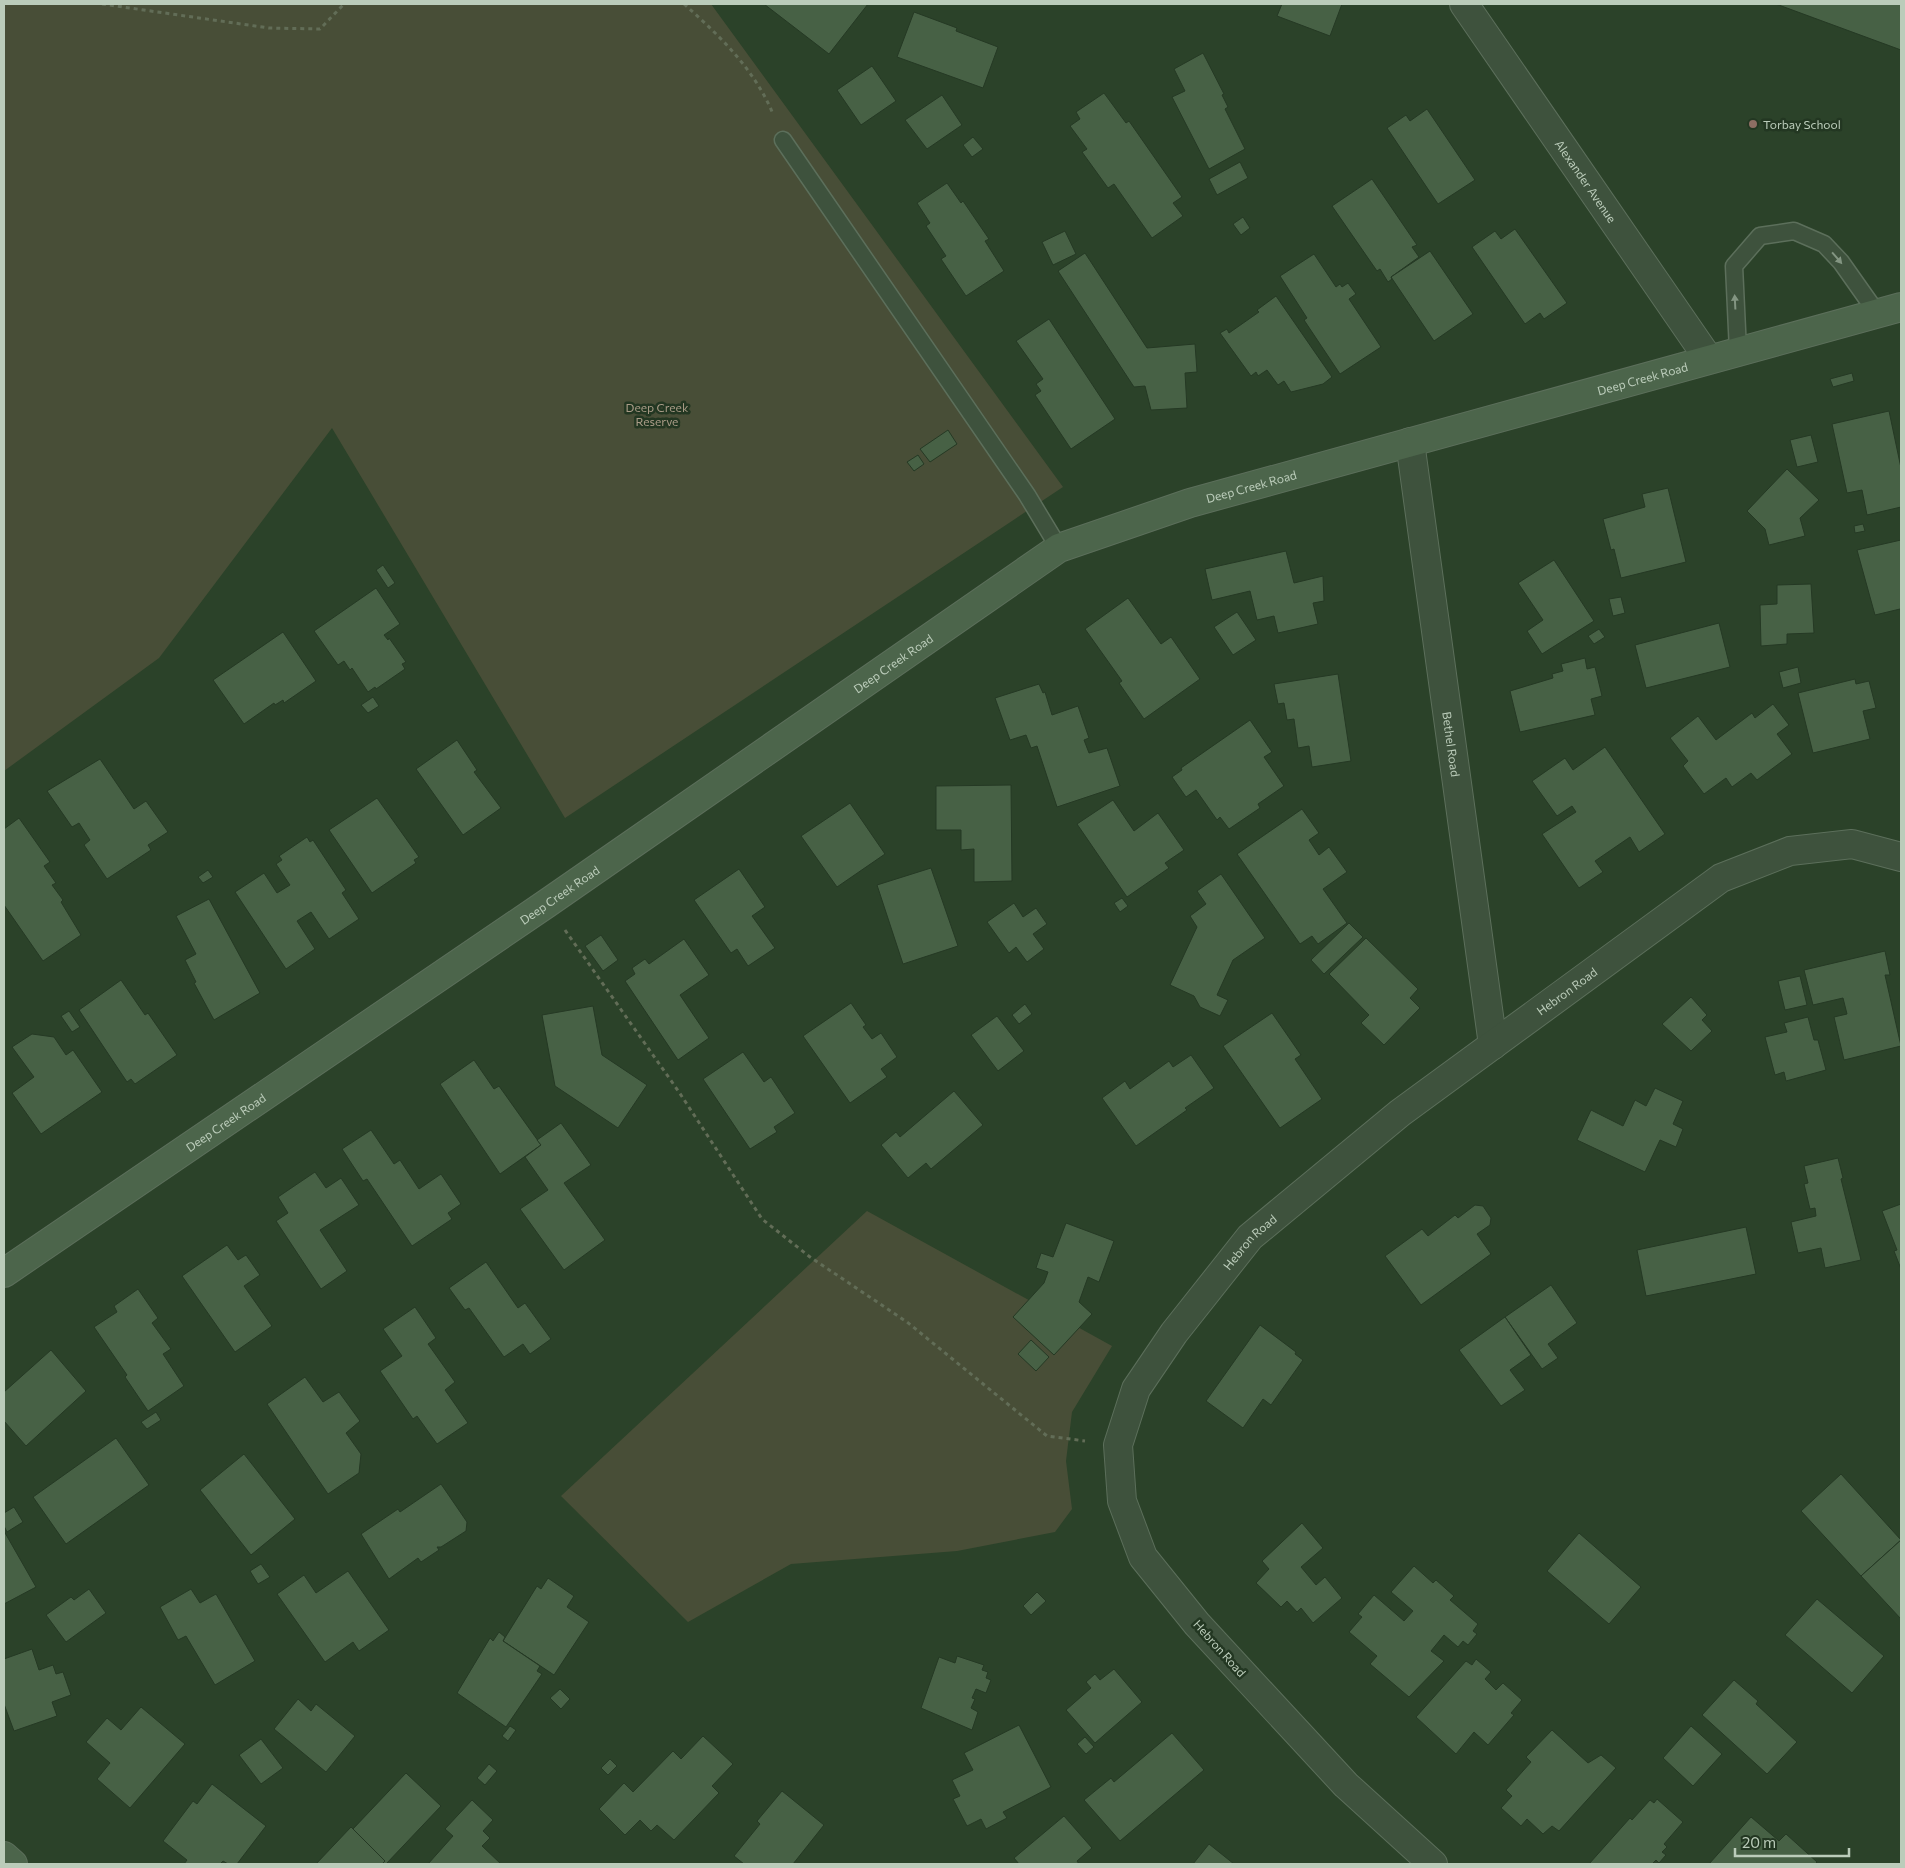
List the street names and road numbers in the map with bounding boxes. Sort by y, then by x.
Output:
street label: Alexander Avenue [1553,137,1620,225]
street label: Deep Creek Road [1596,359,1689,397]
street label: Deep Creek Road [1204,467,1298,505]
street label: Deep Creek Road [851,631,935,696]
street label: Bethel Road [1440,711,1463,778]
street label: Deep Creek Road [517,862,602,927]
street label: Hebron Road [1534,964,1600,1018]
street label: Deep Creek Road [183,1090,268,1154]
street label: Hebron Road [1220,1211,1279,1272]
street label: Hebron Road [1191,1617,1249,1679]

